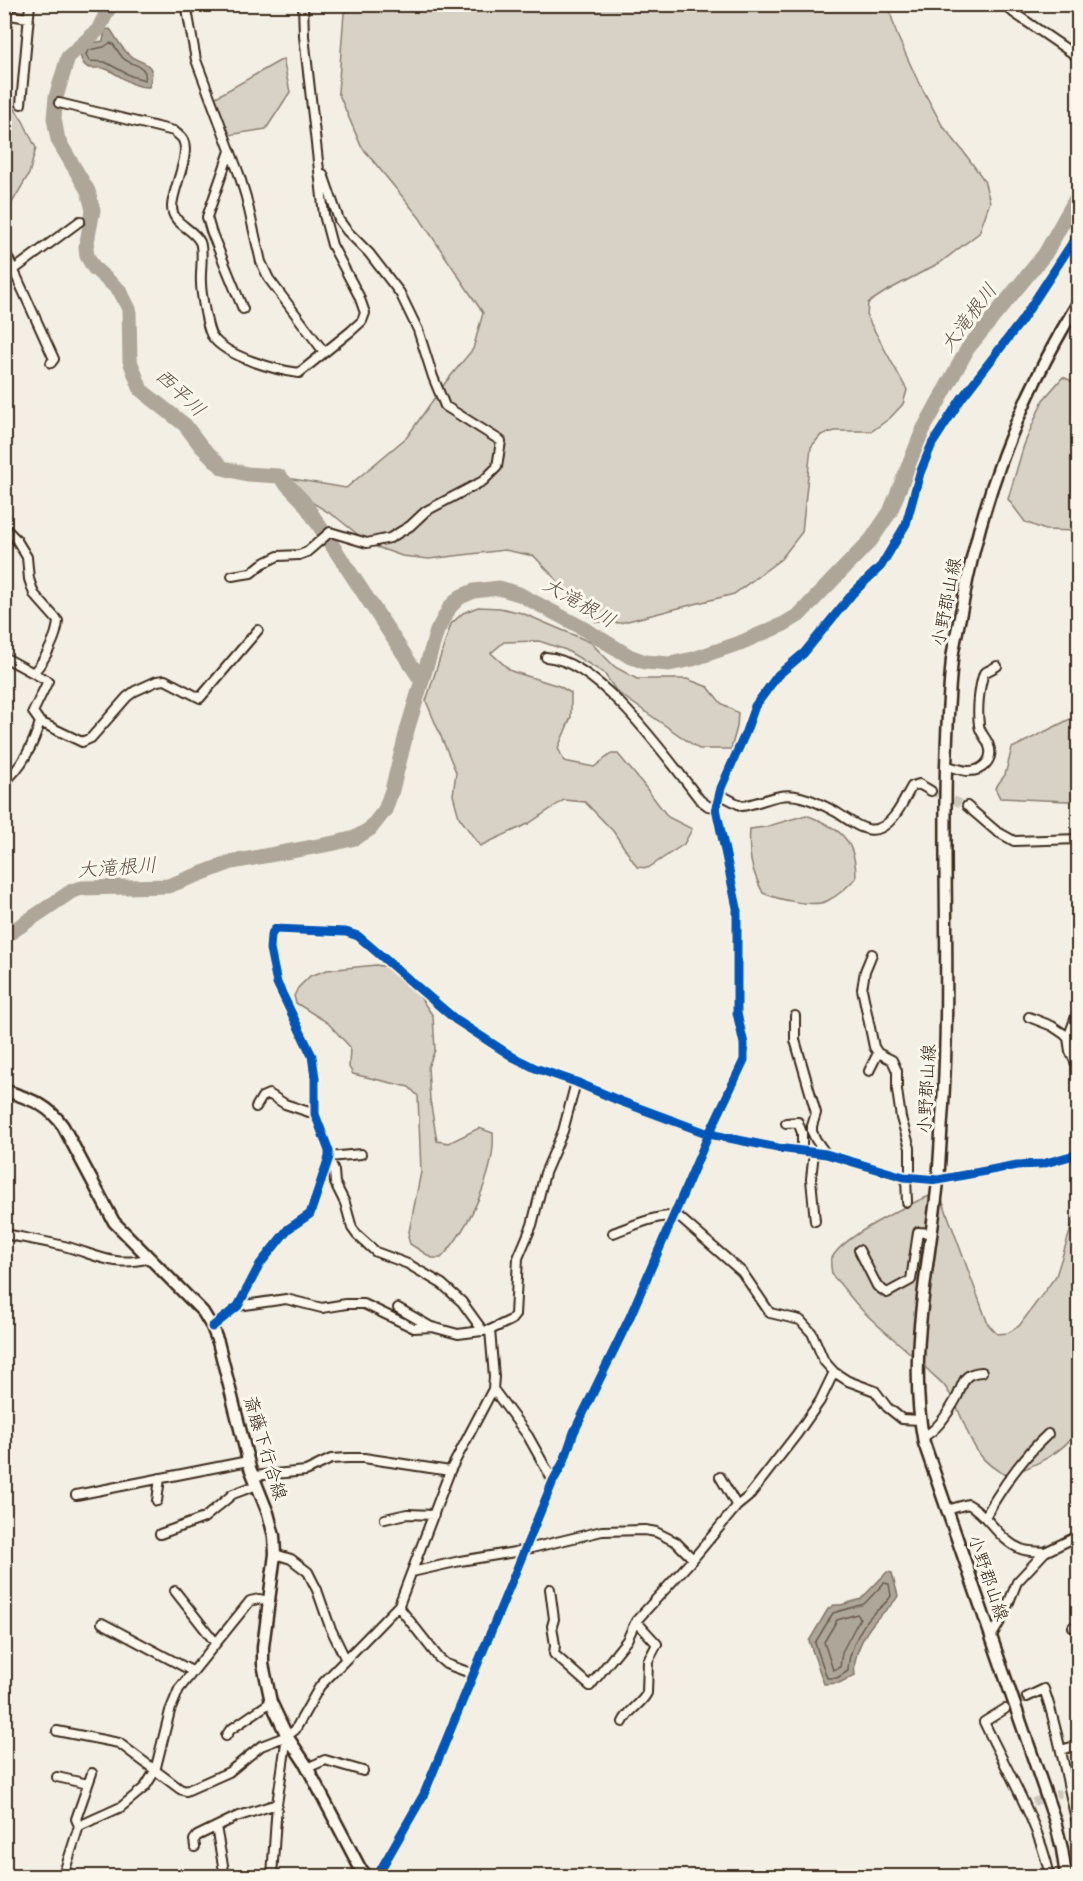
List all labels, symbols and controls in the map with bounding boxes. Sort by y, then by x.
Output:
water label: 大滝根川 [935,279,1003,357]
water label: 西平川 [150,364,210,422]
street label: 小野郡山線 [928,556,966,648]
water label: 大滝根川 [538,573,620,633]
water label: 大滝根川 [76,853,158,883]
street label: 小野郡山線 [914,1044,940,1134]
street label: 斎藤下行合線 [239,1393,291,1503]
street label: 小野郡山線 [963,1532,1013,1624]

